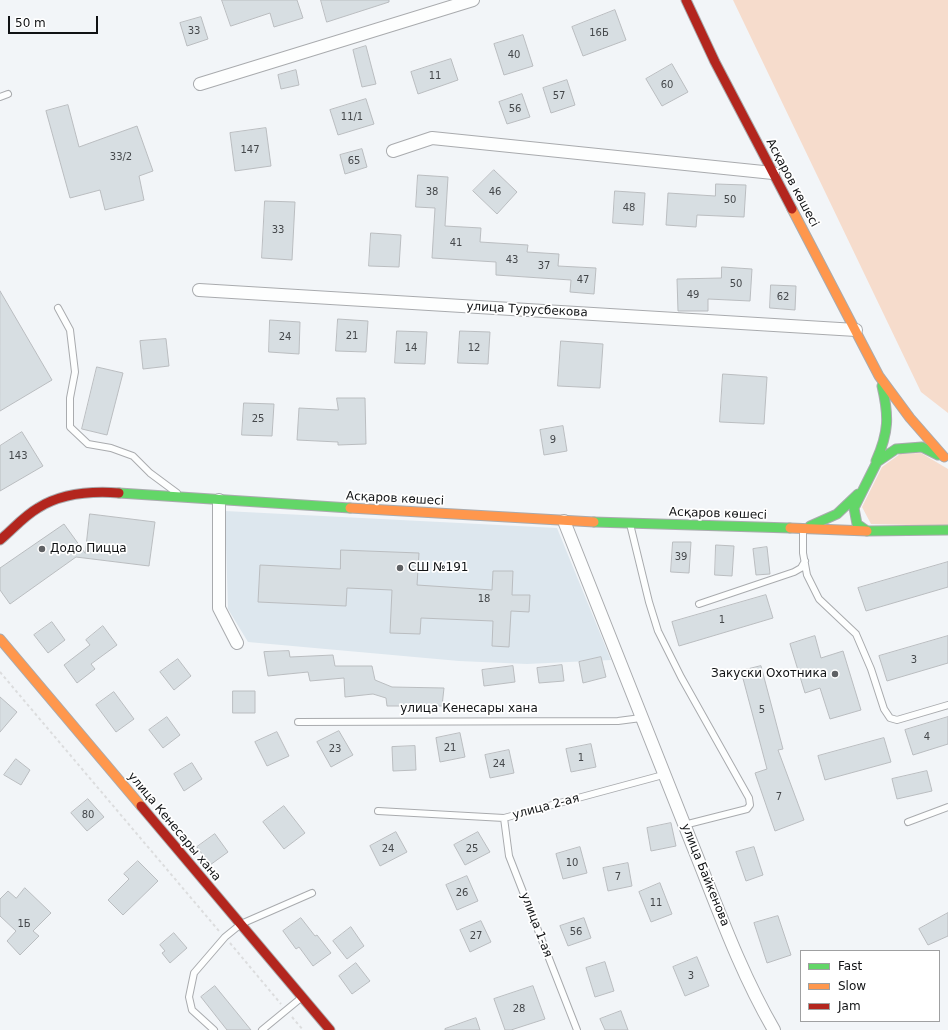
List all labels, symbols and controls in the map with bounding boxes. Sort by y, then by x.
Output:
scale bar [10,8,100,34]
text: 50 m [15,16,46,30]
house number: 33 [188,25,200,37]
house number: 16Б [589,27,609,39]
house number: 40 [508,49,520,61]
house number: 11 [429,70,441,82]
house number: 60 [661,79,673,91]
house number: 57 [553,90,565,102]
house number: 56 [509,103,521,115]
house number: 11/1 [341,111,363,123]
street label: Асқаров көшесі [763,136,821,230]
house number: 147 [240,144,260,156]
house number: 33/2 [110,151,132,163]
house number: 65 [348,155,360,167]
house number: 38 [426,186,438,198]
house number: 46 [489,186,501,198]
house number: 50 [724,194,736,206]
house number: 48 [623,202,635,214]
house number: 33 [272,224,284,236]
house number: 41 [450,237,462,249]
house number: 43 [506,254,518,266]
house number: 37 [538,260,550,272]
house number: 47 [577,274,589,286]
house number: 50 [730,278,742,290]
house number: 49 [687,289,699,301]
house number: 62 [777,291,789,303]
street label: улица Турусбекова [466,300,588,320]
house number: 21 [346,330,358,342]
house number: 24 [279,331,291,343]
house number: 14 [405,342,417,354]
house number: 12 [468,342,480,354]
house number: 25 [252,413,264,425]
house number: 9 [550,434,556,446]
house number: 143 [8,450,28,462]
street label: Асқаров көшесі [346,489,444,509]
street label: Асқаров көшесі [669,505,767,523]
place label: Додо Пицца [50,542,127,556]
marker: Додо Пицца [37,544,47,554]
house number: 39 [675,551,687,563]
place label: СШ №191 [408,561,468,575]
marker: СШ №191 [395,563,405,573]
house number: 18 [478,593,490,605]
house number: 1 [719,614,725,626]
house number: 3 [911,654,917,666]
place label: Закуски Охотника [711,667,827,681]
marker: Закуски Охотника [830,669,840,679]
street label: улица Кенесары хана [400,702,538,716]
house number: 5 [759,704,765,716]
house number: 4 [924,731,930,743]
house number: 21 [444,742,456,754]
house number: 23 [329,743,341,755]
house number: 1 [578,752,584,764]
house number: 24 [493,758,505,770]
street label: улица Кенесары хана [124,770,224,884]
street label: улица 2-ая [511,791,581,823]
house number: 7 [776,791,782,803]
house number: 80 [82,809,94,821]
street label: улица Байкенова [678,822,732,928]
house number: 24 [382,843,394,855]
house number: 25 [466,843,478,855]
house number: 10 [566,857,578,869]
house number: 7 [615,871,621,883]
house number: 26 [456,887,468,899]
street label: улица 1-ая [517,890,555,960]
house number: 11 [650,897,662,909]
house number: 1Б [17,918,31,930]
house number: 56 [570,926,582,938]
house number: 27 [470,930,482,942]
legend [800,950,940,1022]
text: Fast [838,959,862,973]
house number: 3 [688,970,694,982]
text: Slow [838,979,866,993]
text: Jam [838,999,861,1013]
house number: 28 [513,1003,525,1015]

